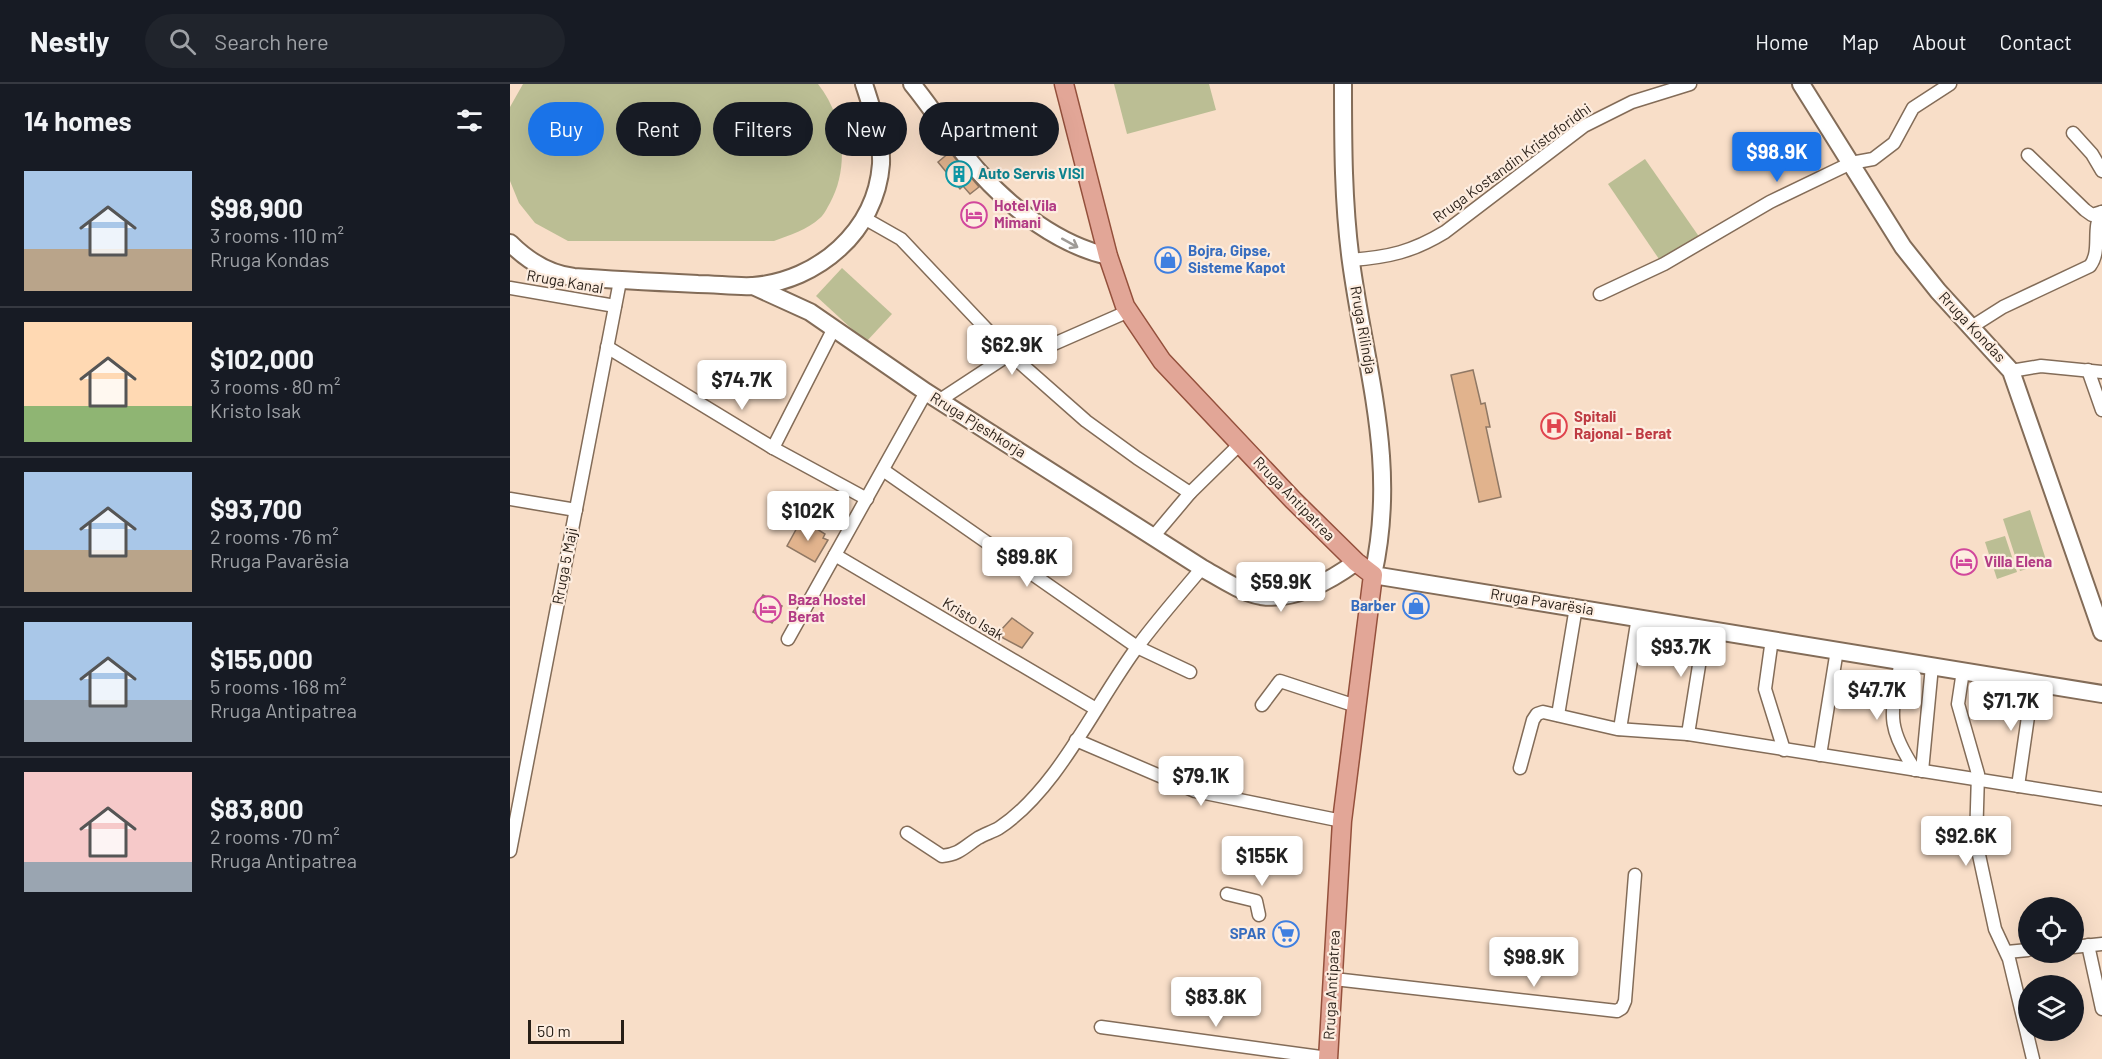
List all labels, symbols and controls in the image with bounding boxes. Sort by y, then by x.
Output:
search box [145,14,565,68]
text: Nestly [30,24,109,58]
icon: search [166,25,199,58]
text: Search here [214,28,329,54]
text: Home [1755,29,1809,54]
text: Map [1842,29,1879,54]
text: About [1912,29,1967,54]
text: Contact [2000,29,2072,54]
street label: Rruga Kostandin Kristoforidhi [1429,99,1594,226]
chip: Buy [528,102,604,156]
chip: Rent [616,102,701,156]
chip: Filters [713,102,813,156]
chip: New [825,102,907,156]
chip: Apartment [919,102,1059,156]
icon: filters [453,104,486,137]
text: 14 homes [24,105,131,136]
pin: $98.9K [1728,132,1826,183]
text: $98.9K [1746,139,1808,163]
building icon: Auto Servis VISI [944,159,974,189]
place label: Auto Servis VISI [978,164,1085,182]
text: $98,900 [210,192,303,223]
icon: home [72,195,144,267]
place label: Hotel Vila Mimani [994,196,1057,231]
hotel icon: Hotel Vila Mimani [959,200,989,230]
text: 3 rooms · 110 m² [210,223,344,247]
one-way arrow [1061,237,1078,249]
place label: Bojra, Gipse, Sisteme Kapot [1188,241,1286,276]
shop icon: Bojra, Gipse, Sisteme Kapot [1153,245,1183,275]
text: Rruga Kondas [210,247,329,271]
street label: Rruga Kanal [525,265,605,297]
street label: Rruga Rilindja [1347,284,1381,375]
street label: Rruga Kondas [1936,287,2010,365]
pin: $62.9K [963,325,1061,376]
text: $62.9K [981,332,1043,356]
text: $102,000 [210,343,314,374]
icon: home [72,346,144,418]
pin: $74.7K [693,360,791,411]
text: $74.7K [711,367,773,391]
text: 3 rooms · 80 m² [210,374,340,398]
street label: Rruga Pjeshkorja [927,388,1030,461]
text: Kristo Isak [210,398,301,422]
place label: Spitali Rajonal - Berat [1574,407,1672,442]
hospital icon: Spitali Rajonal - Berat [1539,411,1569,441]
street label: Rruga Antipatrea [1250,452,1339,544]
pin: $102K [766,491,850,542]
text: $93,700 [210,493,302,524]
icon: home [72,496,144,568]
text: $102K [781,498,835,522]
text: 2 rooms · 76 m² [210,524,339,548]
street label: Rruga 5 Maji [548,526,580,606]
pin: $89.8K [978,537,1076,588]
text: $89.8K [996,544,1058,568]
hotel icon: Villa Elena [1949,547,1979,577]
text: Rruga Pavarësia [210,548,349,572]
place label: Villa Elena [1984,552,2052,570]
pin: $59.9K [1232,562,1330,613]
text: $59.9K [1250,569,1312,593]
street label: Rruga Pavarësia [1489,584,1595,618]
place label: Baza Hostel Berat [788,590,866,625]
shop icon: Barber [1401,591,1431,621]
street label: Kristo Isak [940,593,1008,644]
hotel icon: Baza Hostel Berat [753,594,783,624]
place label: Barber [1351,596,1396,614]
pin: $93.7K [1632,627,1730,678]
text: $93.7K [1651,634,1711,658]
text: $155,000 [210,643,313,674]
icon: home [72,646,144,718]
pin: $47.7K [1828,670,1926,721]
text: 5 rooms · 168 m² [210,674,346,698]
text: $47.7K [1848,677,1906,701]
pin: $71.7K [1962,681,2060,732]
text: $71.7K [1983,688,2039,712]
text: Rruga Antipatrea [210,698,357,722]
pin: $79.1K [1152,756,1250,807]
text: $79.1K [1173,763,1229,787]
text: $83,800 [210,793,304,824]
icon: home [72,796,144,868]
pin: $92.6K [1917,816,2015,867]
text: $92.6K [1935,823,1997,847]
text: 2 rooms · 70 m² [210,824,340,848]
pin: $155K [1220,836,1304,887]
text: $155K [1236,843,1288,867]
text: Rruga Antipatrea [210,848,357,872]
map controls [2018,897,2084,1041]
button: locate [2018,897,2084,963]
supermarket icon: SPAR [1271,919,1301,949]
place label: SPAR [1230,924,1266,942]
street label: Rruga Antipatrea [1319,929,1343,1040]
pin: $98.9K [1485,937,1583,988]
text: $98.9K [1503,944,1565,968]
button: layers [2018,975,2084,1041]
pin: $83.8K [1167,977,1265,1028]
text: $83.8K [1185,984,1247,1008]
scale bar [528,1017,624,1044]
text: 50 m [537,1021,571,1040]

